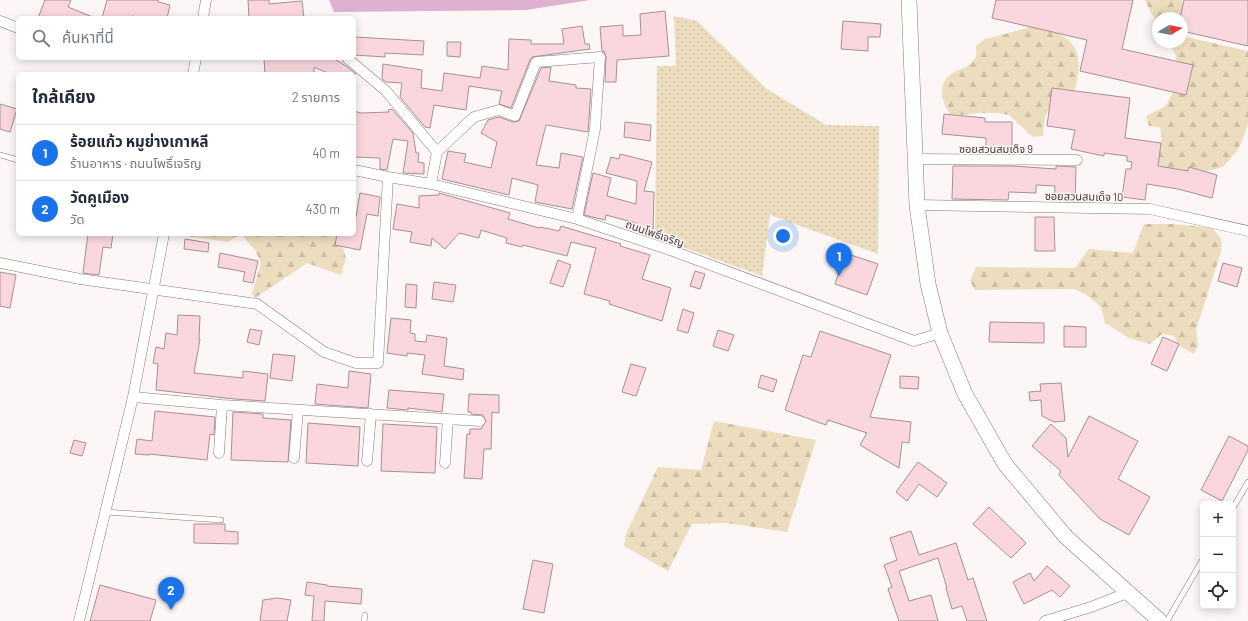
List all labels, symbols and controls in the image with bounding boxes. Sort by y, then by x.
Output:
north arrow [1152,12,1188,48]
search box [16,16,356,60]
icon: search [30,27,52,49]
text: ค้นหาที่นี่ [62,28,114,46]
text: ใกล้เคียง [32,86,95,106]
text: 2 รายการ [292,89,340,105]
text: ร้อยแก้ว หมูย่างเกาหลี [70,132,208,150]
street label: ซอยสวนสมเด็จ 9 [959,142,1033,155]
text: 1 [43,145,47,161]
text: 40 m [312,145,340,161]
text: ร้านอาหาร · ถนนโพธิ์เจริญ [70,155,202,171]
text: วัดคูเมือง [70,188,129,206]
street label: ซอยสวนสมเด็จ 10 [1045,189,1123,203]
text: 2 [41,201,49,217]
text: 430 m [305,201,340,217]
text: วัด [70,211,84,227]
street label: ถนนโพธิ์เจริญ [624,217,686,249]
your location [773,226,793,246]
pin: 1 [826,243,852,276]
map controls [1200,501,1236,609]
button: + [1200,501,1236,537]
button: − [1200,537,1236,573]
button: locate [1200,573,1236,609]
pin: 2 [158,577,184,610]

